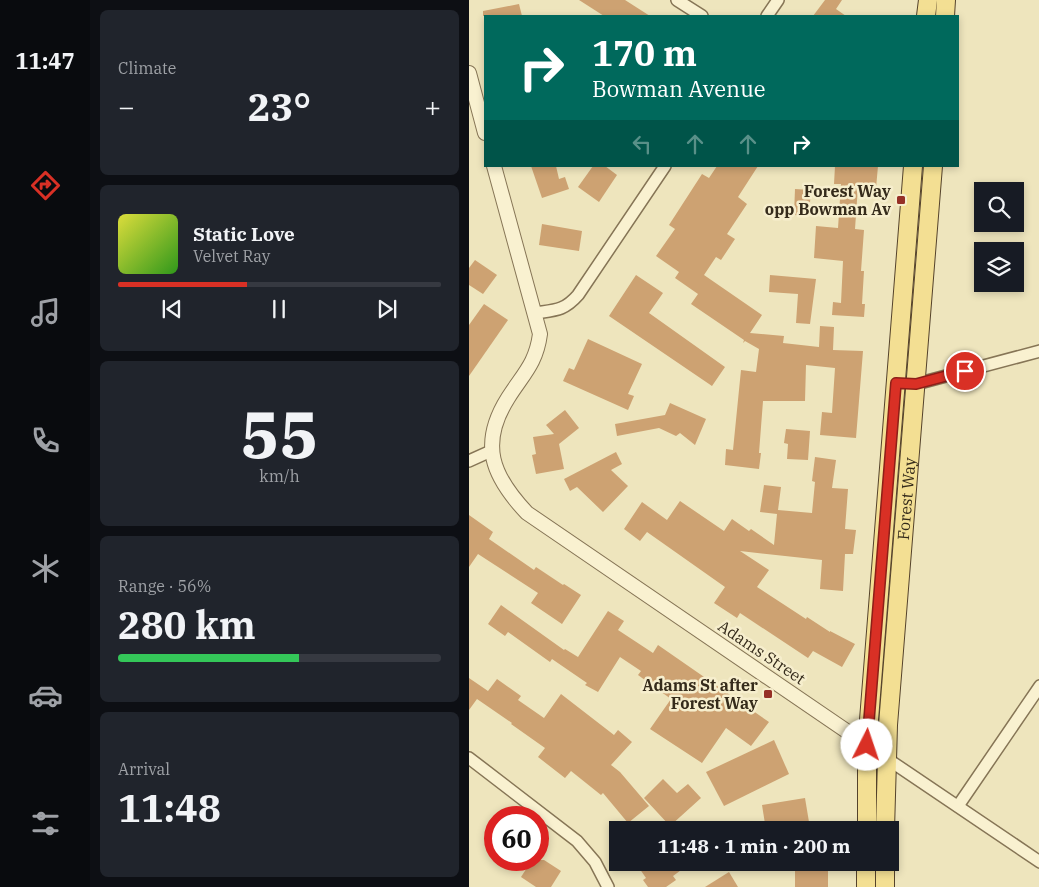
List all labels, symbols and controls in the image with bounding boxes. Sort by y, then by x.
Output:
text: 170 m [592,30,697,76]
icon: right [509,35,574,100]
text: 11:47 [15,46,75,75]
text: Climate [118,58,176,78]
text: Bowman Avenue [592,74,766,103]
text: 23° [248,82,311,131]
text: − [118,88,135,125]
text: + [424,88,441,125]
icon: left [628,130,656,158]
icon: ahead [681,130,709,158]
icon: ahead [734,130,762,158]
icon: right [787,130,815,158]
icon: directions [28,168,63,203]
place label: Forest Way opp Bowman Av [765,181,892,219]
map controls [974,182,1024,292]
button: search [974,182,1024,232]
marker: Forest Way opp Bowman Av [895,194,907,206]
text: Static Love [193,222,295,246]
button: layers [974,242,1024,292]
text: Velvet Ray [193,246,270,266]
icon: music [28,295,63,330]
icon: previous [158,295,186,323]
icon: pause [265,295,293,323]
icon: next [373,295,401,323]
pin [944,350,986,392]
icon: arrive [951,357,979,385]
text: 55 [240,391,319,476]
icon: phone [28,423,63,458]
street label: Forest Way [893,456,920,541]
text: km/h [259,466,300,486]
icon: climate [28,551,63,586]
text: Range · 56% [118,576,211,596]
text: 280 km [118,600,256,649]
street label: Adams Street [715,615,810,689]
place label: Adams St after Forest Way [642,675,759,713]
icon: car [28,678,63,713]
marker: Adams St after Forest Way [762,688,774,700]
position arrow [840,718,892,770]
text: Arrival [118,759,170,779]
text: 11:48 [118,783,221,832]
icon: filters [28,806,63,841]
speed limit sign: 60 [484,806,549,871]
text: 11:48 · 1 min · 200 m [658,834,850,858]

